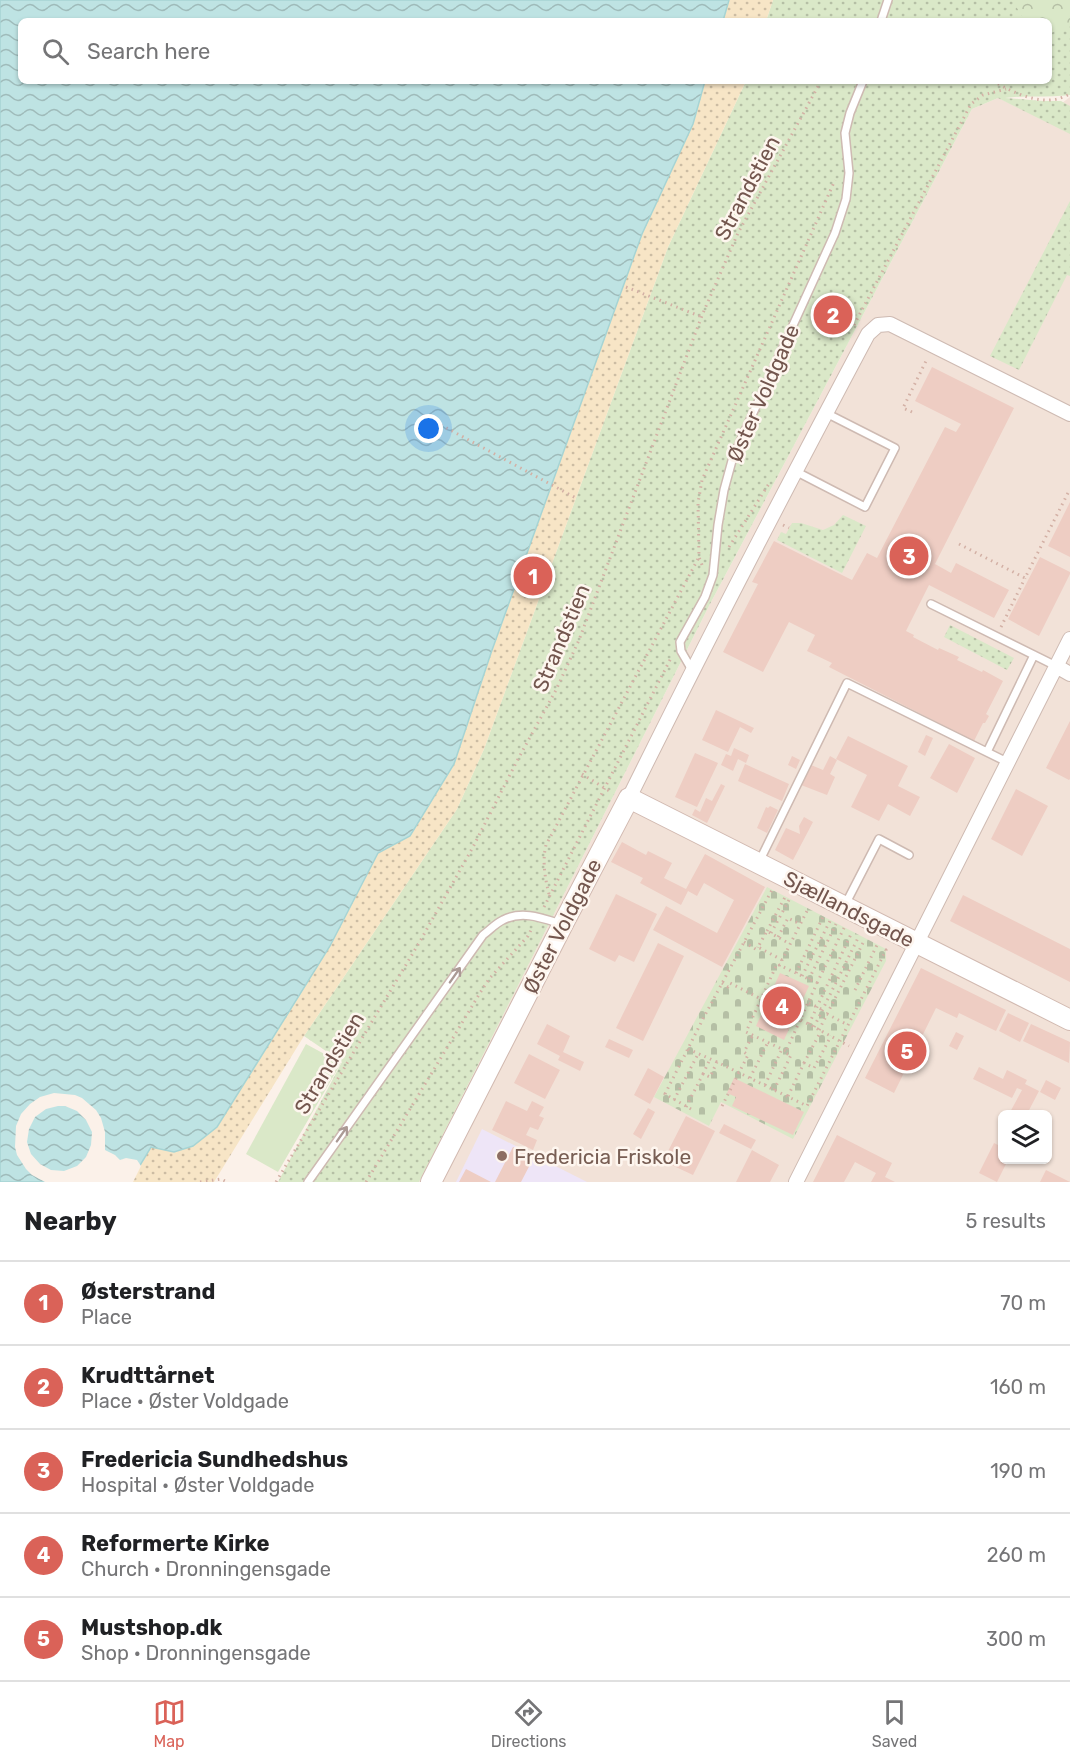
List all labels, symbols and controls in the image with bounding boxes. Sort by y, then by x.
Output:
search box [18,18,1052,84]
icon: search [39,35,72,68]
text: Search here [87,38,210,65]
street label: Strandstien [709,132,785,244]
pin: 2 [814,292,852,338]
street label: Øster Voldgade [722,320,804,466]
your location [414,414,443,443]
pin: 3 [890,534,928,578]
pin: 1 [514,554,552,598]
street label: Strandstien [527,580,595,696]
street label: Øster Voldgade [517,855,607,997]
street label: Sjællandsgade [780,865,918,953]
one-way arrow [449,967,461,983]
pin: 4 [762,984,802,1028]
street label: Strandstien [289,1008,369,1118]
pin: 5 [888,1028,926,1074]
map controls [998,1110,1052,1164]
button: layers [998,1110,1052,1164]
one-way arrow [336,1127,348,1143]
place label: Fredericia Friskole [514,1144,691,1169]
marker: Fredericia Friskole [495,1149,509,1163]
text: Nearby [24,1206,117,1237]
text: 5 results [965,1209,1046,1233]
text: Østerstrand [81,1278,215,1305]
text: 1 [39,1291,48,1315]
text: 70 m [1000,1291,1046,1315]
text: Place [81,1305,132,1329]
text: Krudttårnet [81,1362,215,1389]
text: 2 [37,1375,50,1399]
text: 160 m [990,1375,1046,1399]
text: Place · Øster Voldgade [81,1389,289,1413]
text: Fredericia Sundhedshus [81,1446,348,1473]
text: 3 [37,1459,50,1483]
text: 190 m [990,1459,1046,1483]
text: Hospital · Øster Voldgade [81,1473,314,1497]
text: Reformerte Kirke [81,1530,270,1557]
text: 4 [37,1543,50,1567]
text: 260 m [987,1543,1046,1567]
text: Church · Dronningensgade [81,1557,331,1581]
text: Mustshop.dk [81,1614,222,1641]
text: 5 [37,1627,50,1651]
text: 300 m [986,1627,1046,1651]
text: Shop · Dronningensgade [81,1641,311,1665]
tab: Map [153,1696,186,1751]
tab: Directions [491,1696,567,1751]
tab: Saved [872,1696,917,1751]

